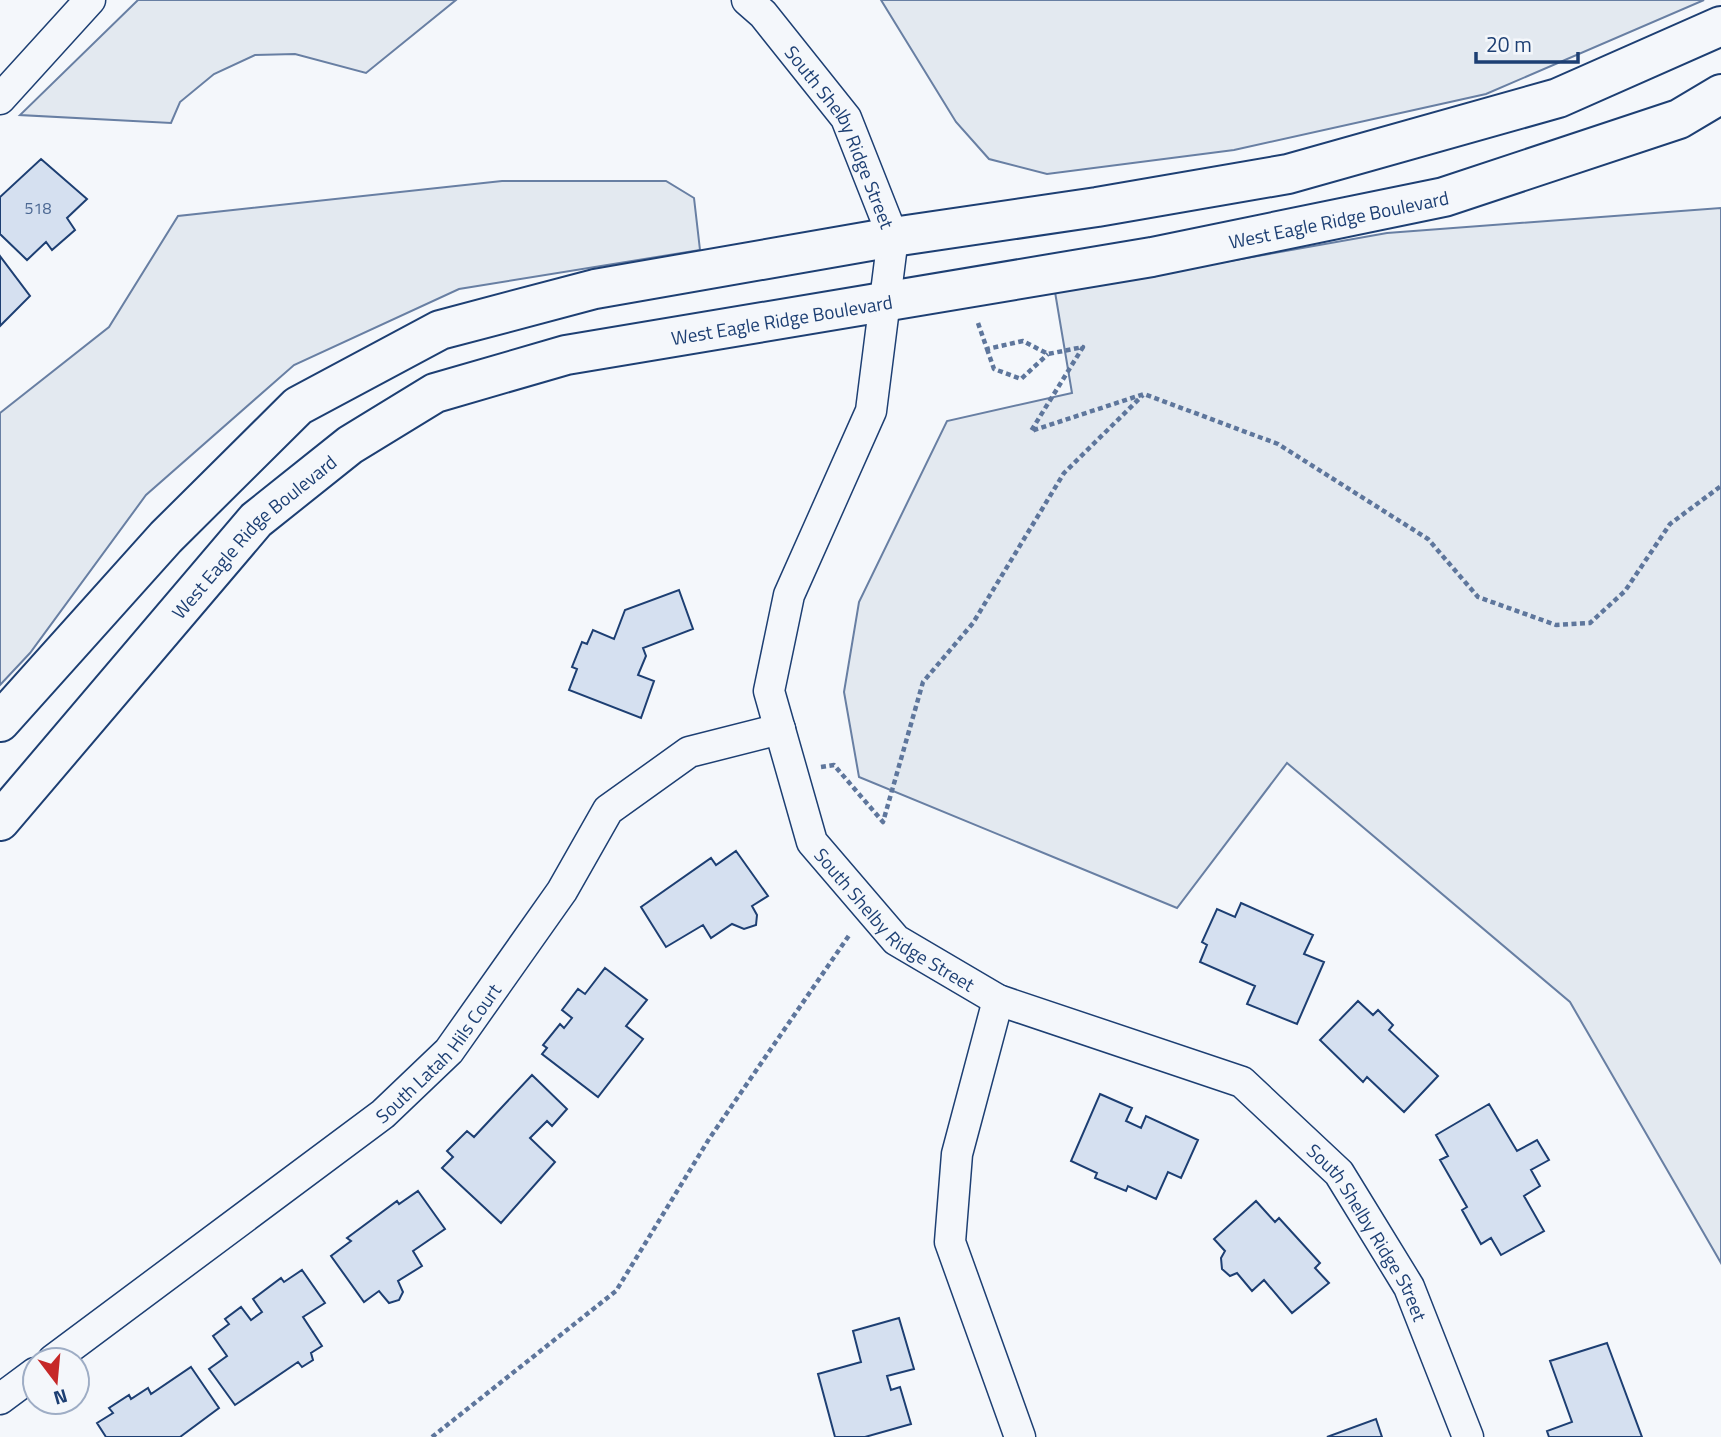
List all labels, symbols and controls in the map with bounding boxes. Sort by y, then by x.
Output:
scale bar [1476,21,1578,65]
text: 20 m [1486,28,1532,60]
street label: South Shelby Ridge Street [778,38,903,233]
street label: West Eagle Ridge Boulevard [1226,182,1451,255]
house number: 518 [25,196,51,220]
street label: West Eagle Ridge Boulevard [669,286,894,352]
street label: West Eagle Ridge Boulevard [164,447,342,625]
street label: South Shelby Ridge Street [808,841,981,998]
street label: South Latah Hils Court [369,977,507,1130]
street label: South Shelby Ridge Street [1301,1136,1435,1325]
north arrow [21,1346,91,1416]
text: N [50,1382,71,1414]

